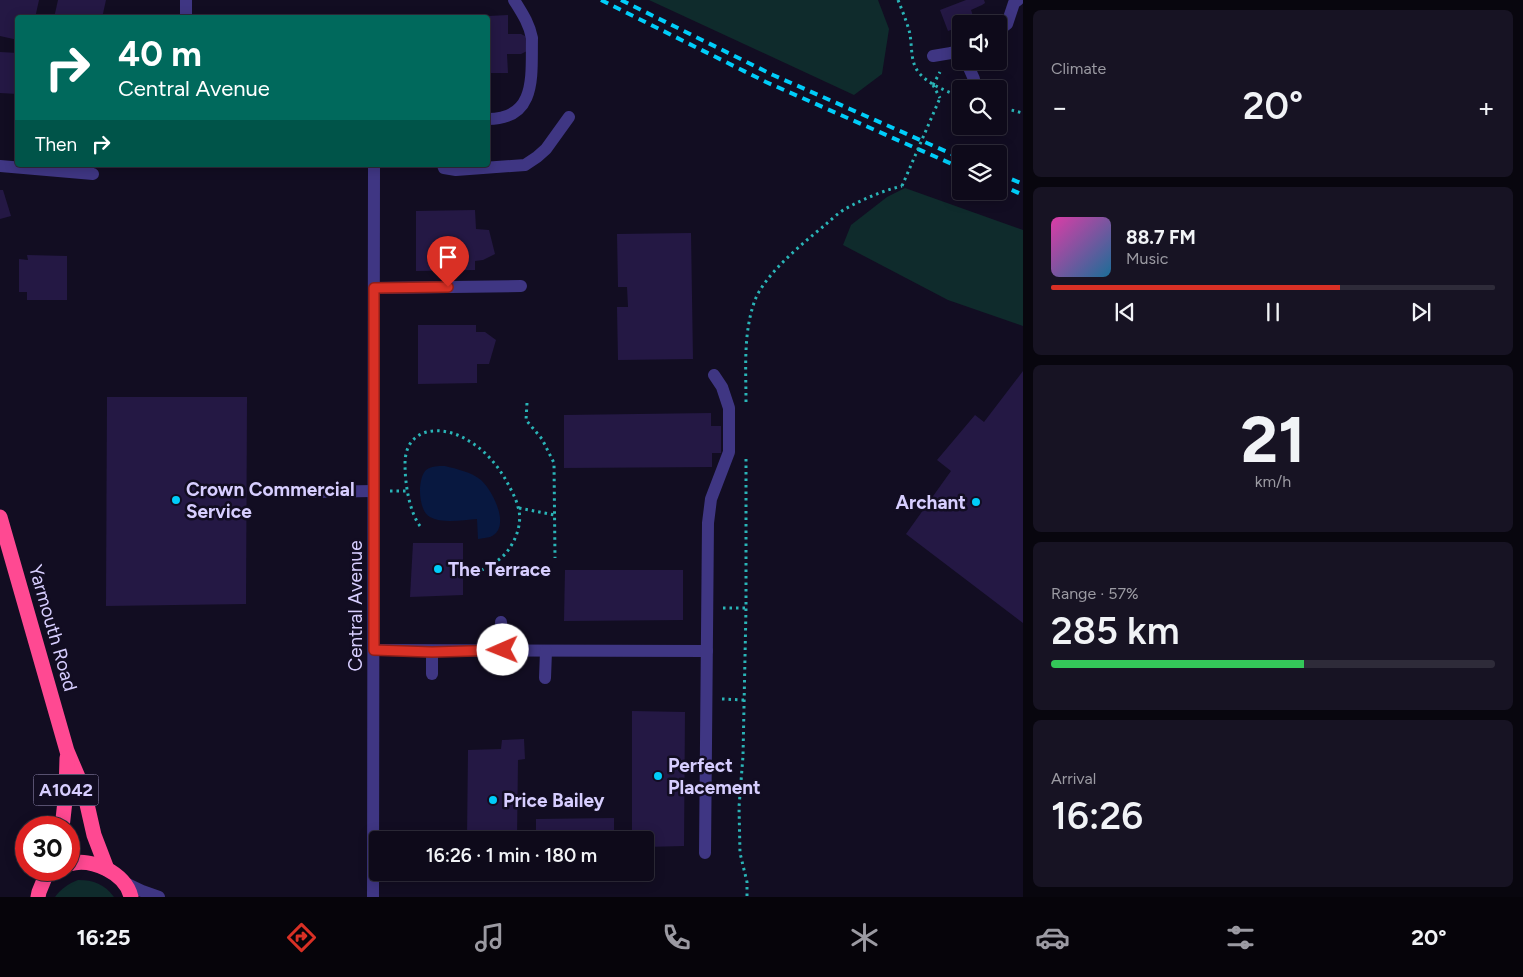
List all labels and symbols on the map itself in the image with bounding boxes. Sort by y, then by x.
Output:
pin [427,236,469,287]
place label: Crown Commercial Service [186,478,355,523]
place label: Archant [895,491,966,514]
marker: Crown Commercial Service [170,494,182,506]
marker: Archant [970,496,982,508]
street label: Central Avenue [344,540,367,672]
place label: The Terrace [448,558,551,581]
street label: Yarmouth Road [24,562,82,694]
marker: The Terrace [432,563,444,575]
position arrow [476,623,528,675]
place label: Perfect Placement [668,754,761,799]
marker: Perfect Placement [652,770,664,782]
road number: A1042 [34,774,98,806]
place label: Price Bailey [503,789,605,812]
marker: Price Bailey [487,794,499,806]
speed limit sign: 30 [15,816,80,881]

